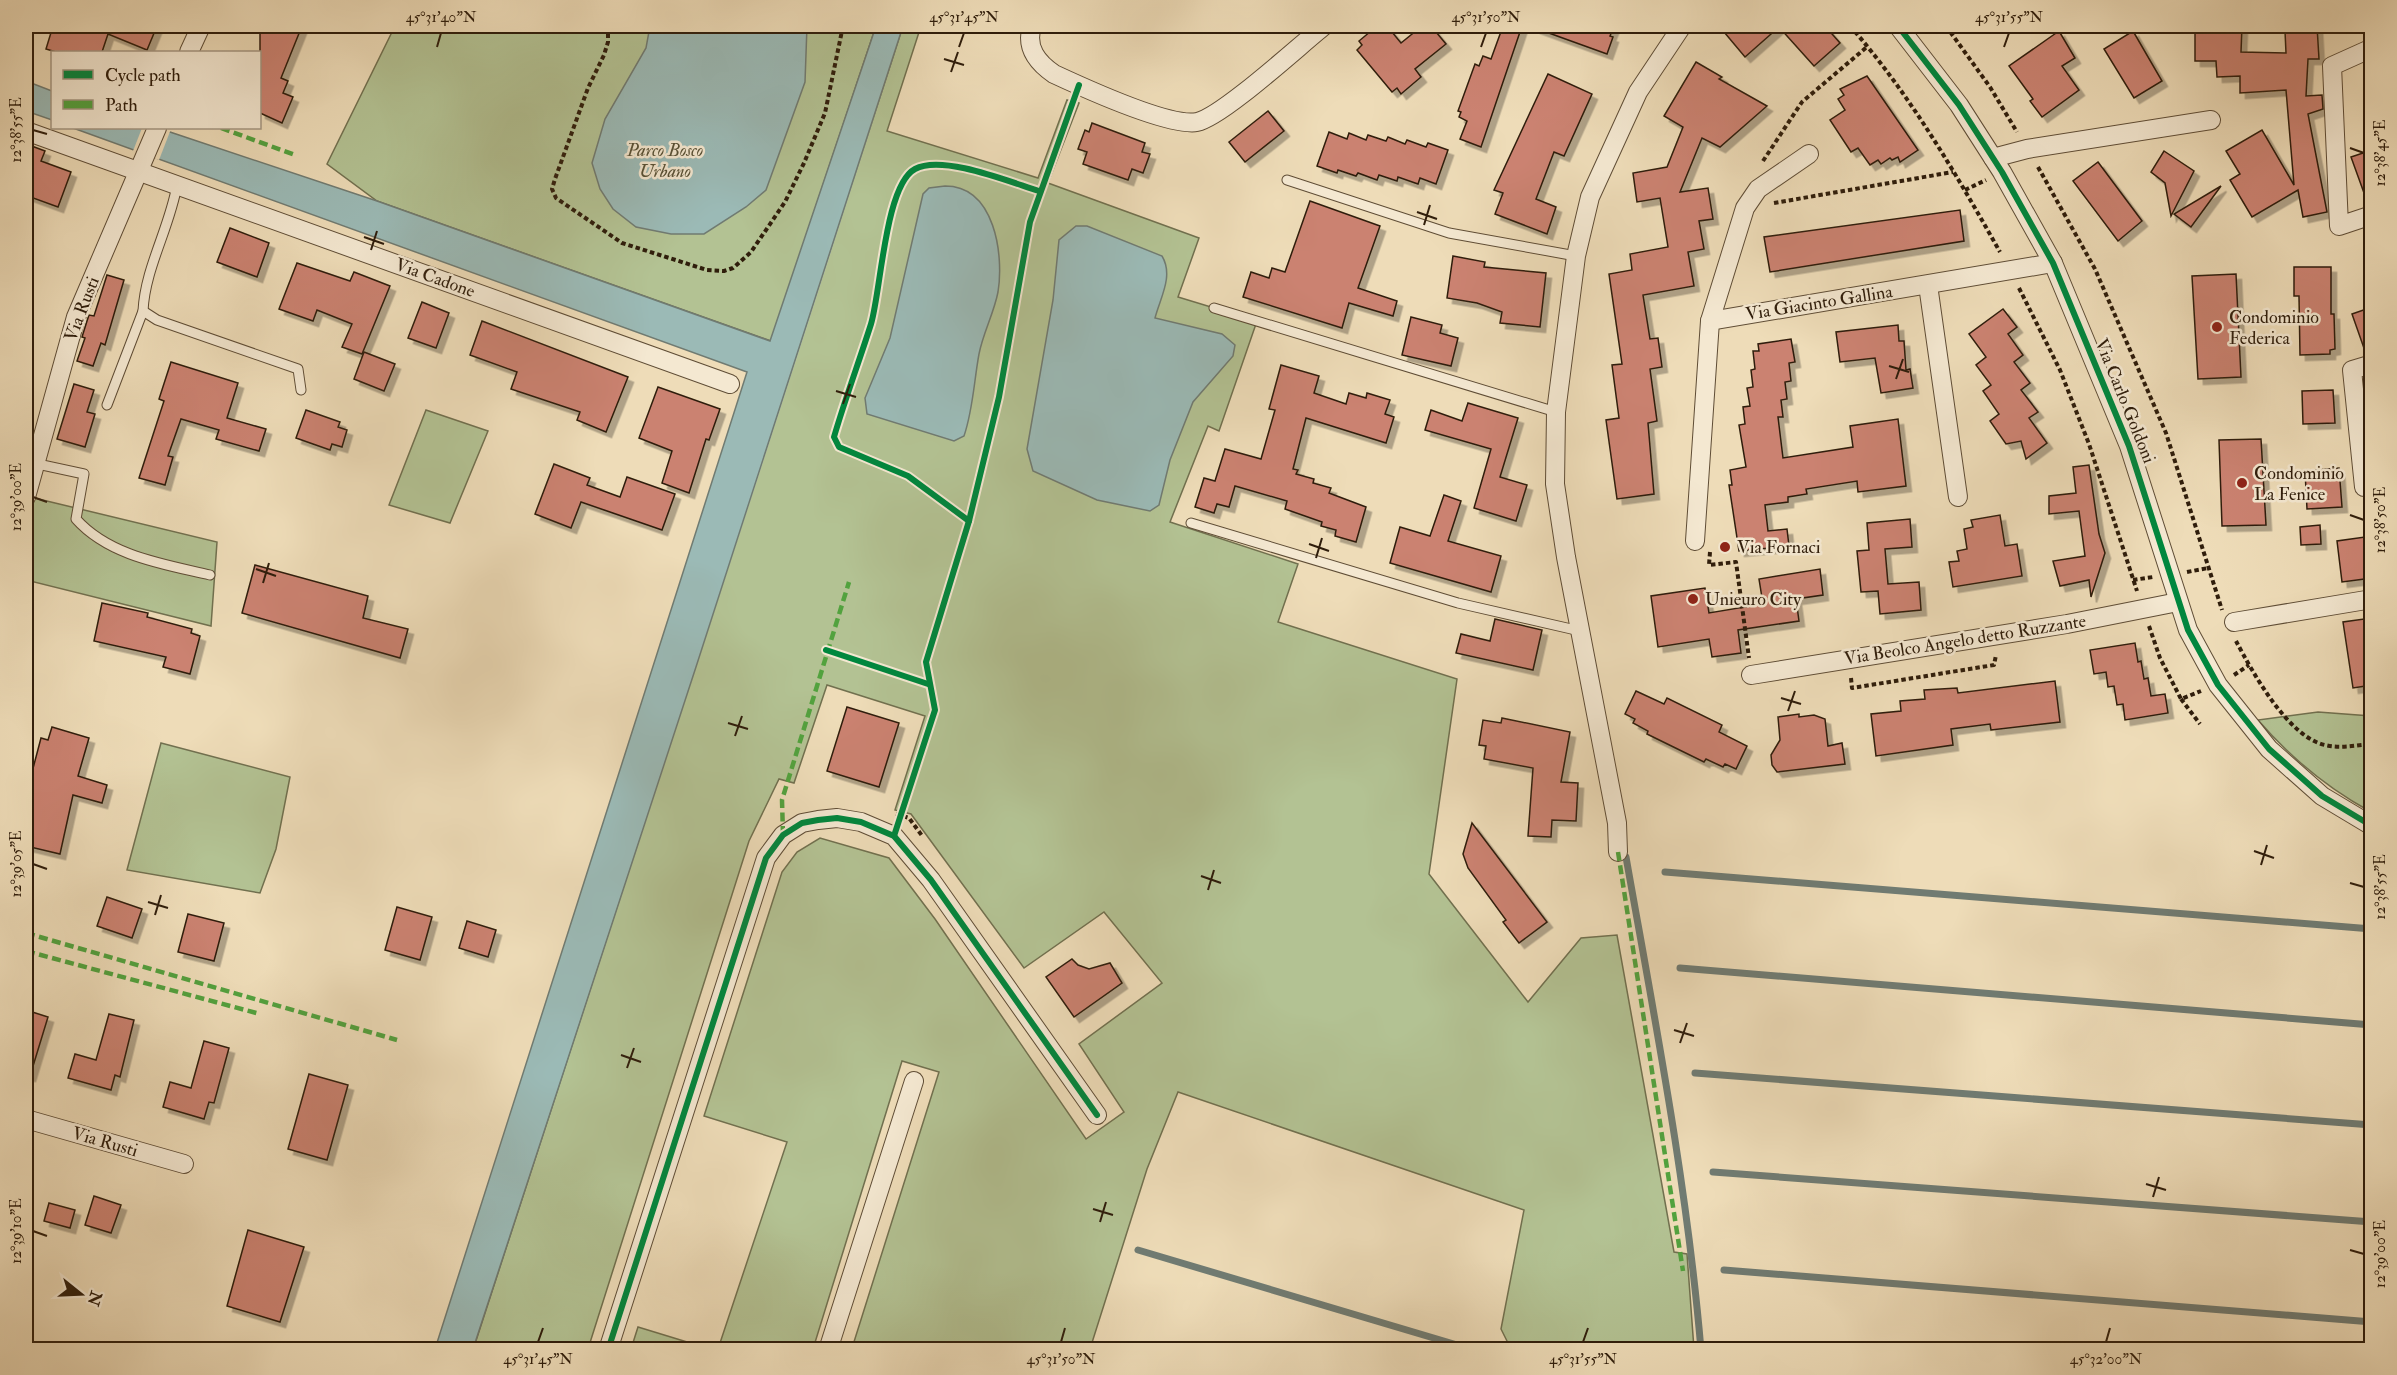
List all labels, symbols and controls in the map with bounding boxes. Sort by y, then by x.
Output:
text: 45°31'40"N [406,8,477,27]
text: 45°31'45"N [929,8,999,27]
text: 45°31'50"N [1451,8,1521,27]
text: 45°31'55"N [1975,8,2044,27]
legend [51,51,261,129]
text: Cycle path [105,64,181,87]
text: Path [105,94,138,117]
text: 12°38'55"E [7,97,26,163]
text: 12°38'45"E [2371,119,2390,186]
park label: Parco Bosco Urbano [626,139,703,183]
street label: Via Cadone [392,253,479,303]
street label: Via Rusti [59,273,105,345]
street label: Via Giacinto Gallina [1744,280,1895,326]
place label: Condominio Federica [2229,306,2319,350]
marker: Condominio Federica [2210,320,2224,334]
street label: Via Carlo Goldoni [2090,335,2161,467]
place label: Condominio La Fenice [2254,462,2344,506]
text: 12°39'00"E [7,463,26,531]
marker: Condominio La Fenice [2235,476,2249,490]
text: 12°38'50"E [2371,487,2390,553]
place label: Via Fornaci [1737,536,1821,559]
marker: Via Fornaci [1718,540,1732,554]
place label: Unieuro City [1705,588,1802,611]
marker: Unieuro City [1686,592,1700,606]
street label: Via Beolco Angelo detto Ruzzante [1842,609,2088,670]
text: 12°39'05"E [7,830,26,898]
text: 12°38'55"E [2371,854,2390,920]
street label: Via Rusti [69,1122,141,1162]
text: 12°39'10"E [7,1198,26,1264]
text: 12°39'00"E [2371,1220,2390,1288]
north arrow [51,1264,111,1324]
text: N [82,1287,106,1309]
text: 45°31'45"N [503,1350,573,1369]
text: 45°31'50"N [1026,1350,1096,1369]
text: 45°31'55"N [1549,1350,1618,1369]
text: 45°32'00"N [2070,1350,2143,1369]

